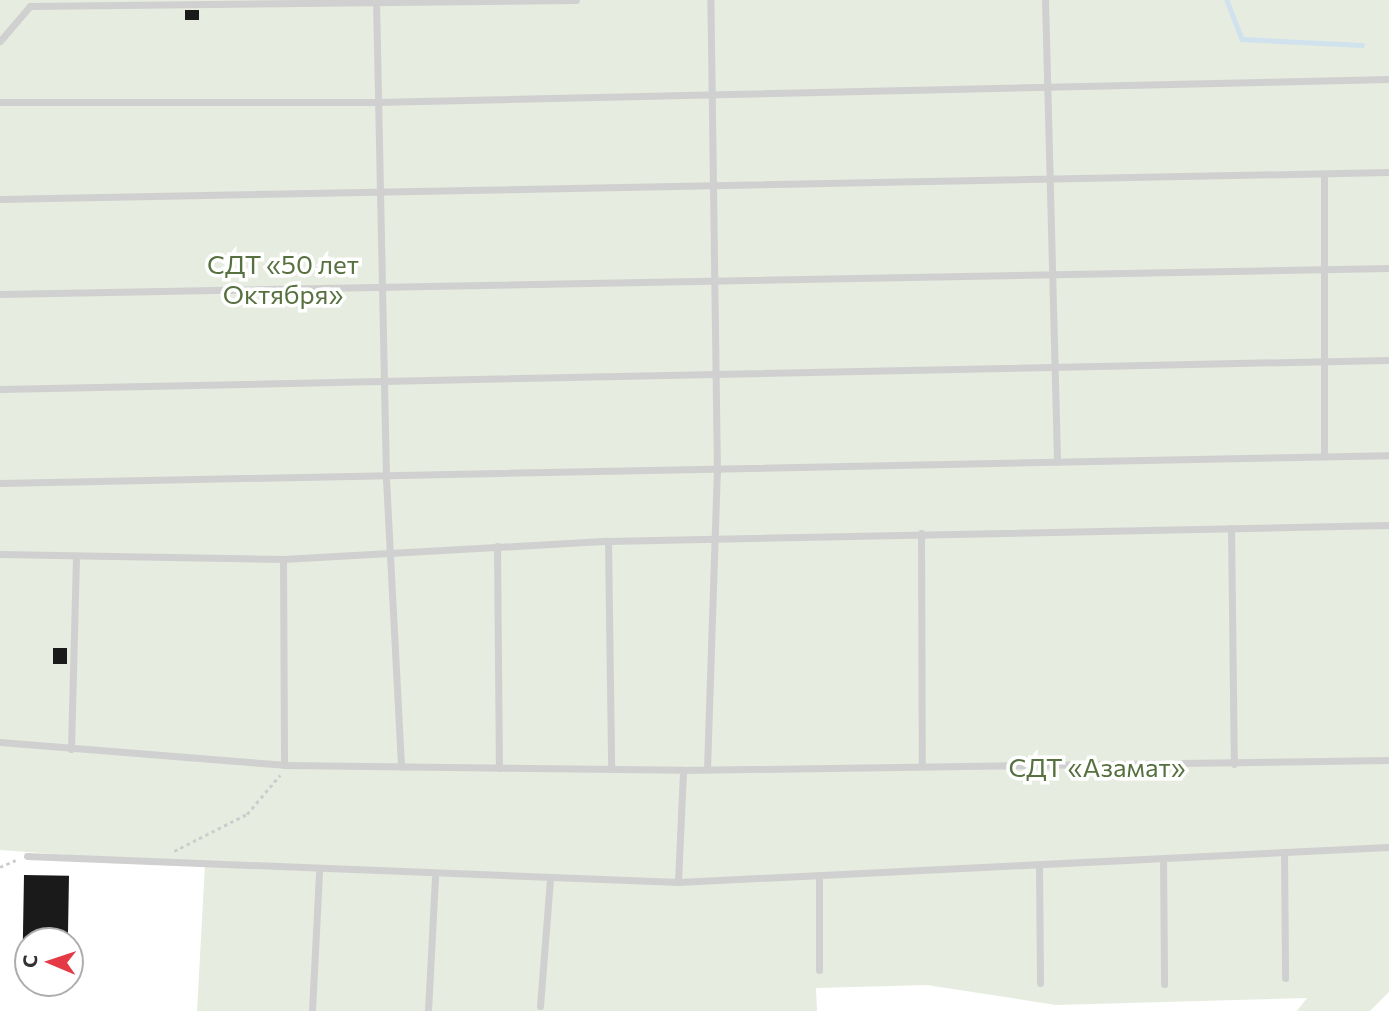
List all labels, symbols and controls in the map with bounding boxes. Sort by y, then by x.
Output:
park label: СДТ «50 лет Октября» [207,248,359,310]
park label: СДТ «Азамат» [1009,751,1185,783]
north arrow [14,927,84,997]
text: С [18,954,41,968]

